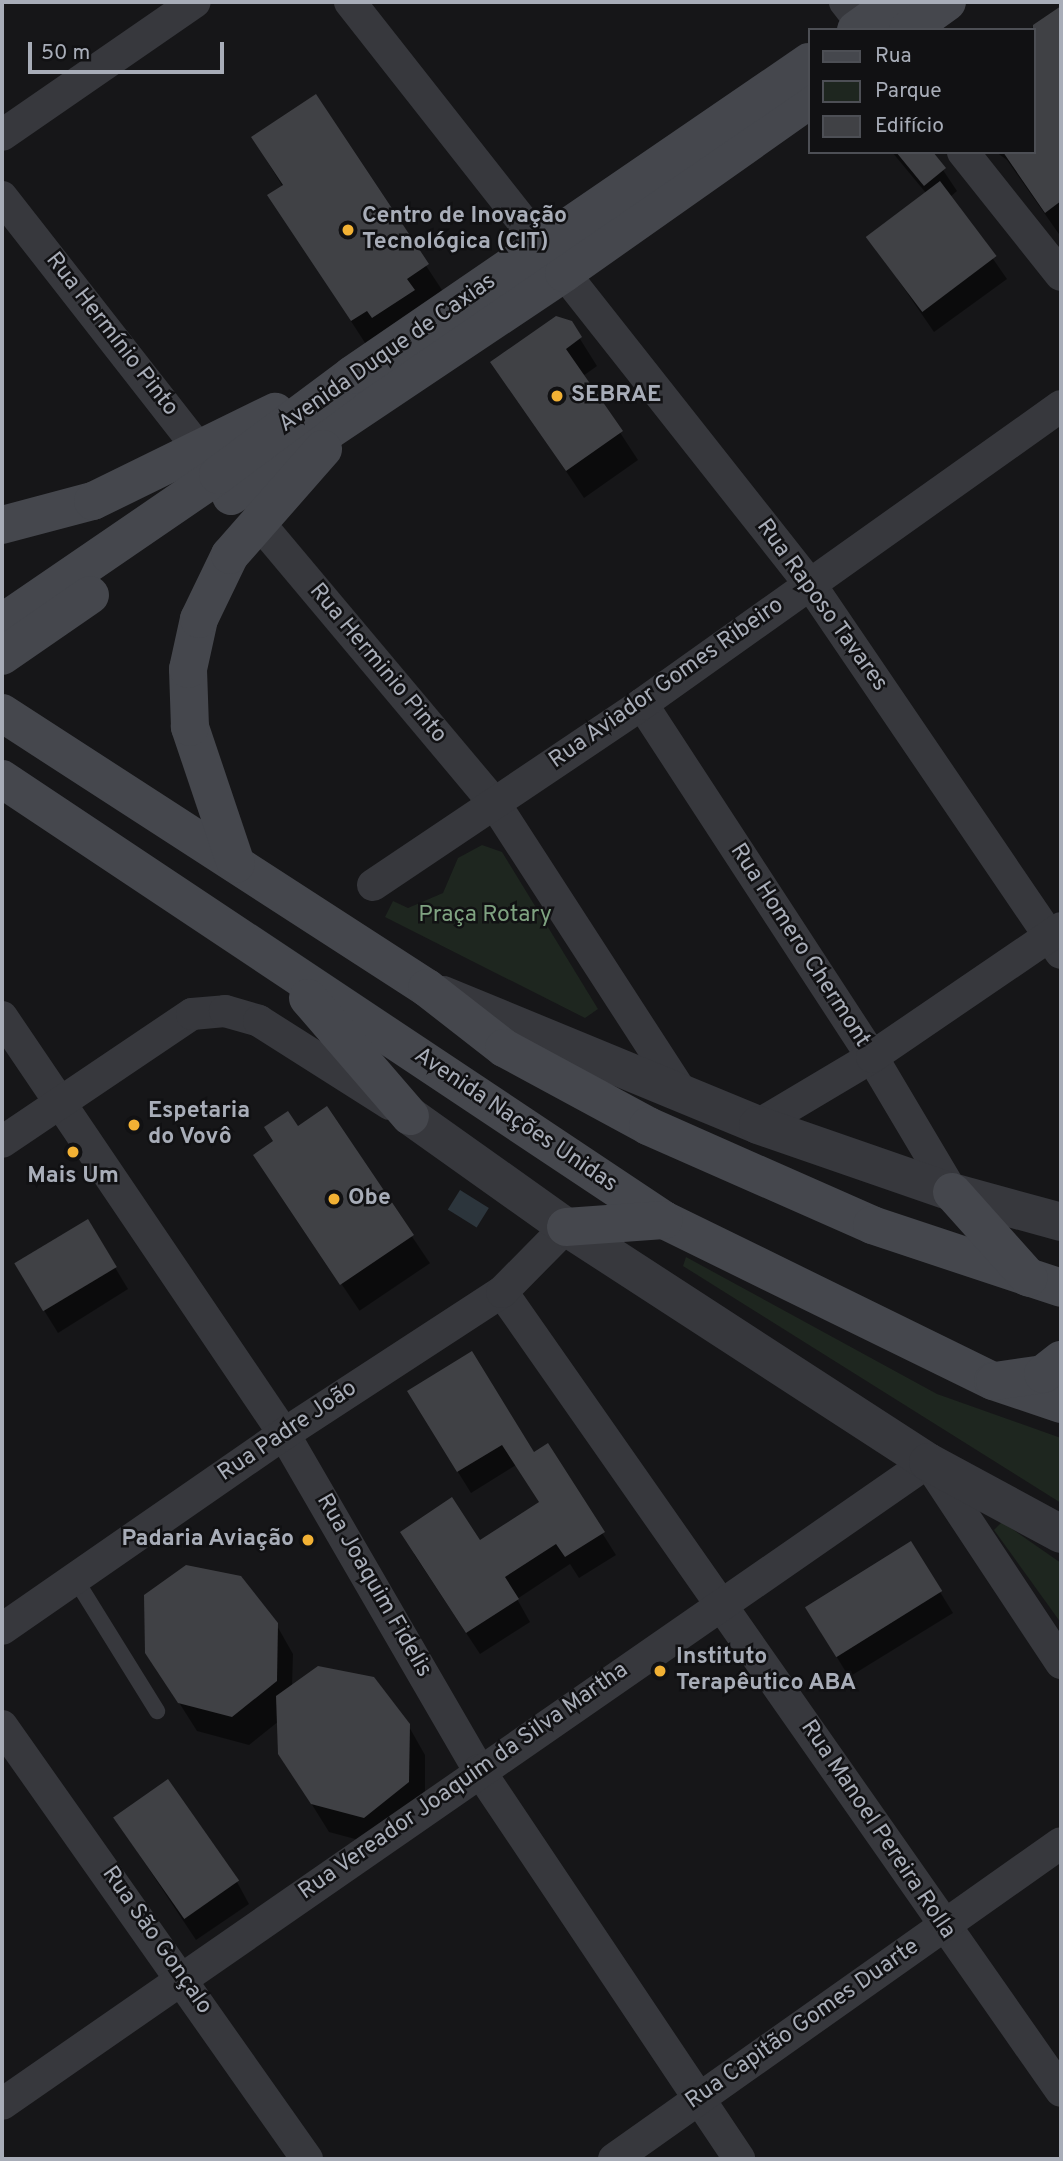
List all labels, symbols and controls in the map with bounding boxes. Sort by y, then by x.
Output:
scale bar [32,28,228,72]
legend [808,28,1035,154]
text: 50 m [41,40,90,67]
text: Rua [875,43,912,70]
text: Parque [875,78,942,105]
text: Edifício [875,113,944,140]
place label: Centro de Inovação Tecnológica (CIT) [362,203,567,257]
marker: Centro de Inovação Tecnológica (CIT) [340,222,356,238]
street label: Rua Hermínio Pinto [39,248,183,422]
street label: Avenida Duque de Caxias [274,269,502,439]
place label: SEBRAE [571,382,661,410]
marker: SEBRAE [549,388,565,404]
street label: Rua Raposo Tavares [749,514,893,698]
street label: Rua Herminio Pinto [302,579,452,749]
street label: Rua Aviador Gomes Ribeiro [544,592,790,776]
street label: Rua Homero Chermont [723,839,875,1053]
park label: Praça Rotary [418,902,552,930]
street label: Avenida Nações Unidas [408,1043,622,1199]
place label: Espetaria do Vovô [148,1098,250,1152]
marker: Espetaria do Vovô [126,1117,142,1133]
marker: Mais Um [65,1144,81,1160]
place label: Mais Um [27,1163,119,1191]
place label: Obe [348,1185,391,1213]
marker: Obe [326,1191,342,1207]
street label: Rua Padre João [213,1375,363,1489]
street label: Rua Joaquim Fidelis [309,1489,437,1683]
place label: Padaria Aviação [121,1526,294,1554]
marker: Padaria Aviação [300,1532,316,1548]
place label: Instituto Terapêutico ABA [676,1644,857,1698]
street label: Rua Vereador Joaquim da Silva Martha [294,1657,634,1907]
marker: Instituto Terapêutico ABA [650,1661,670,1681]
street label: Rua Manoel Pereira Rolla [794,1716,960,1944]
street label: Rua São Gonçalo [95,1862,217,2020]
street label: Rua Capitão Gomes Duarte [681,1934,925,2116]

